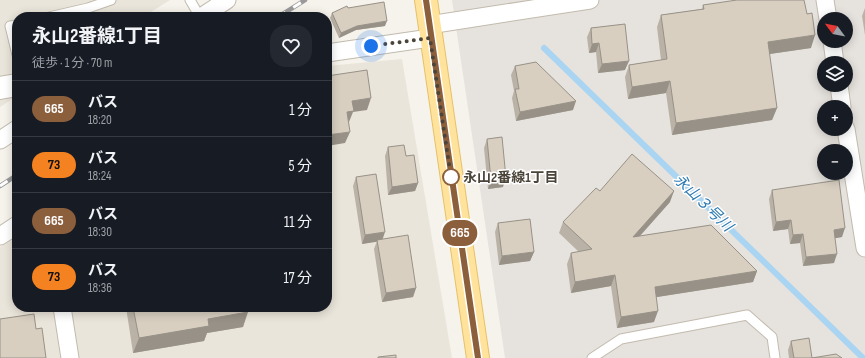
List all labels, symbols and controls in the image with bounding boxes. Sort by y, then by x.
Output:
north arrow [817,12,853,48]
map controls [817,12,853,180]
text: 永山2番線1丁目 [32,25,162,48]
button: heart [270,25,312,67]
your location [361,36,381,56]
text: 徒歩 · 1 分 · 70 m [32,55,112,71]
button: layers [817,56,853,92]
text: バス [88,93,118,112]
text: 665 [44,100,64,117]
button: + [817,100,853,136]
text: 1 分 [289,101,312,120]
text: 18:20 [88,112,112,128]
button: − [817,144,853,180]
text: バス [88,149,118,168]
text: 73 [48,156,60,173]
text: 5 分 [289,157,312,176]
text: 18:24 [88,168,111,184]
marker: 永山2番線1丁目 [442,168,460,186]
place label: 永山2番線1丁目 [463,169,559,186]
water label: 永山３号川 [669,170,738,237]
text: バス [88,205,118,224]
text: 665 [44,212,64,229]
text: 11 分 [284,213,312,232]
line badge: 665 [437,220,483,246]
text: 18:30 [88,224,112,240]
text: 665 [450,224,470,241]
text: バス [88,261,118,280]
text: 73 [48,268,60,285]
text: 17 分 [283,269,312,288]
text: 18:36 [88,280,112,296]

